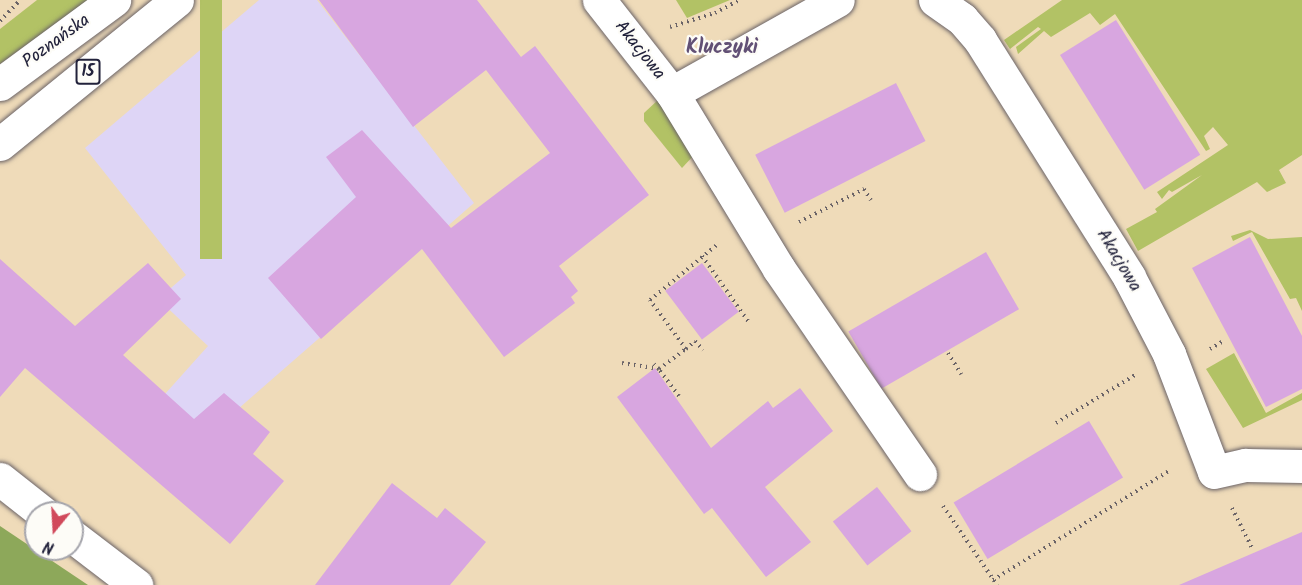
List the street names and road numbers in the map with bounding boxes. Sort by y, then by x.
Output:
street label: Poznańska [19,10,95,74]
street label: Akacjowa [609,17,669,85]
road number: 15 [74,59,101,85]
street label: Akacjowa [1091,226,1145,296]

